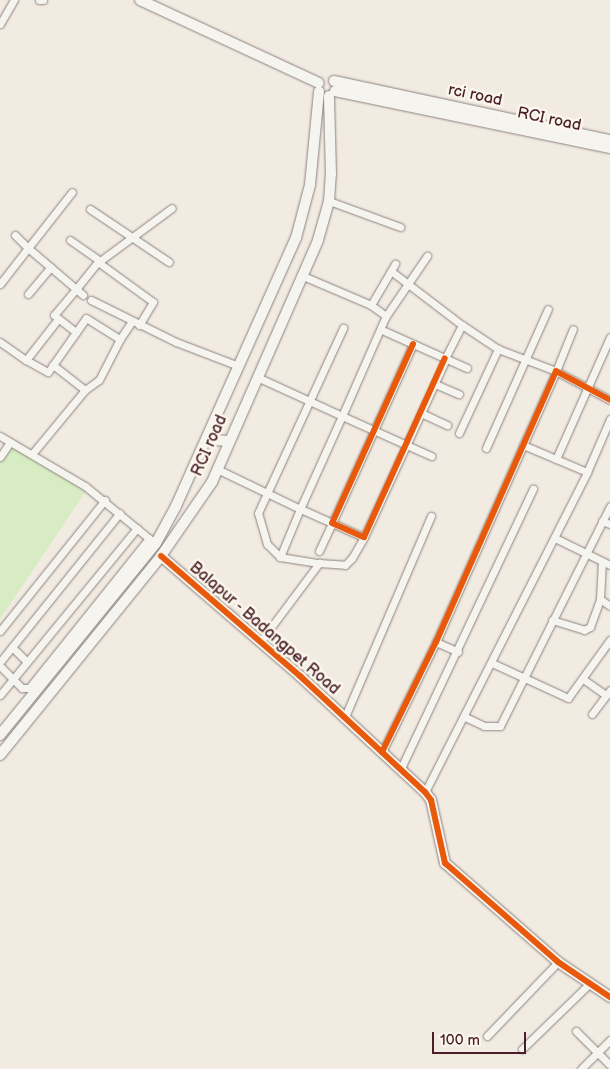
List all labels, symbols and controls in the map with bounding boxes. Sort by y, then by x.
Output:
street label: rci road [446,81,504,111]
street label: RCI road [515,104,583,136]
street label: RCI road [188,412,232,480]
street label: Balapur - Badangpet Road [184,558,344,700]
scale bar [435,1022,529,1054]
text: 100 m [440,1031,480,1050]

